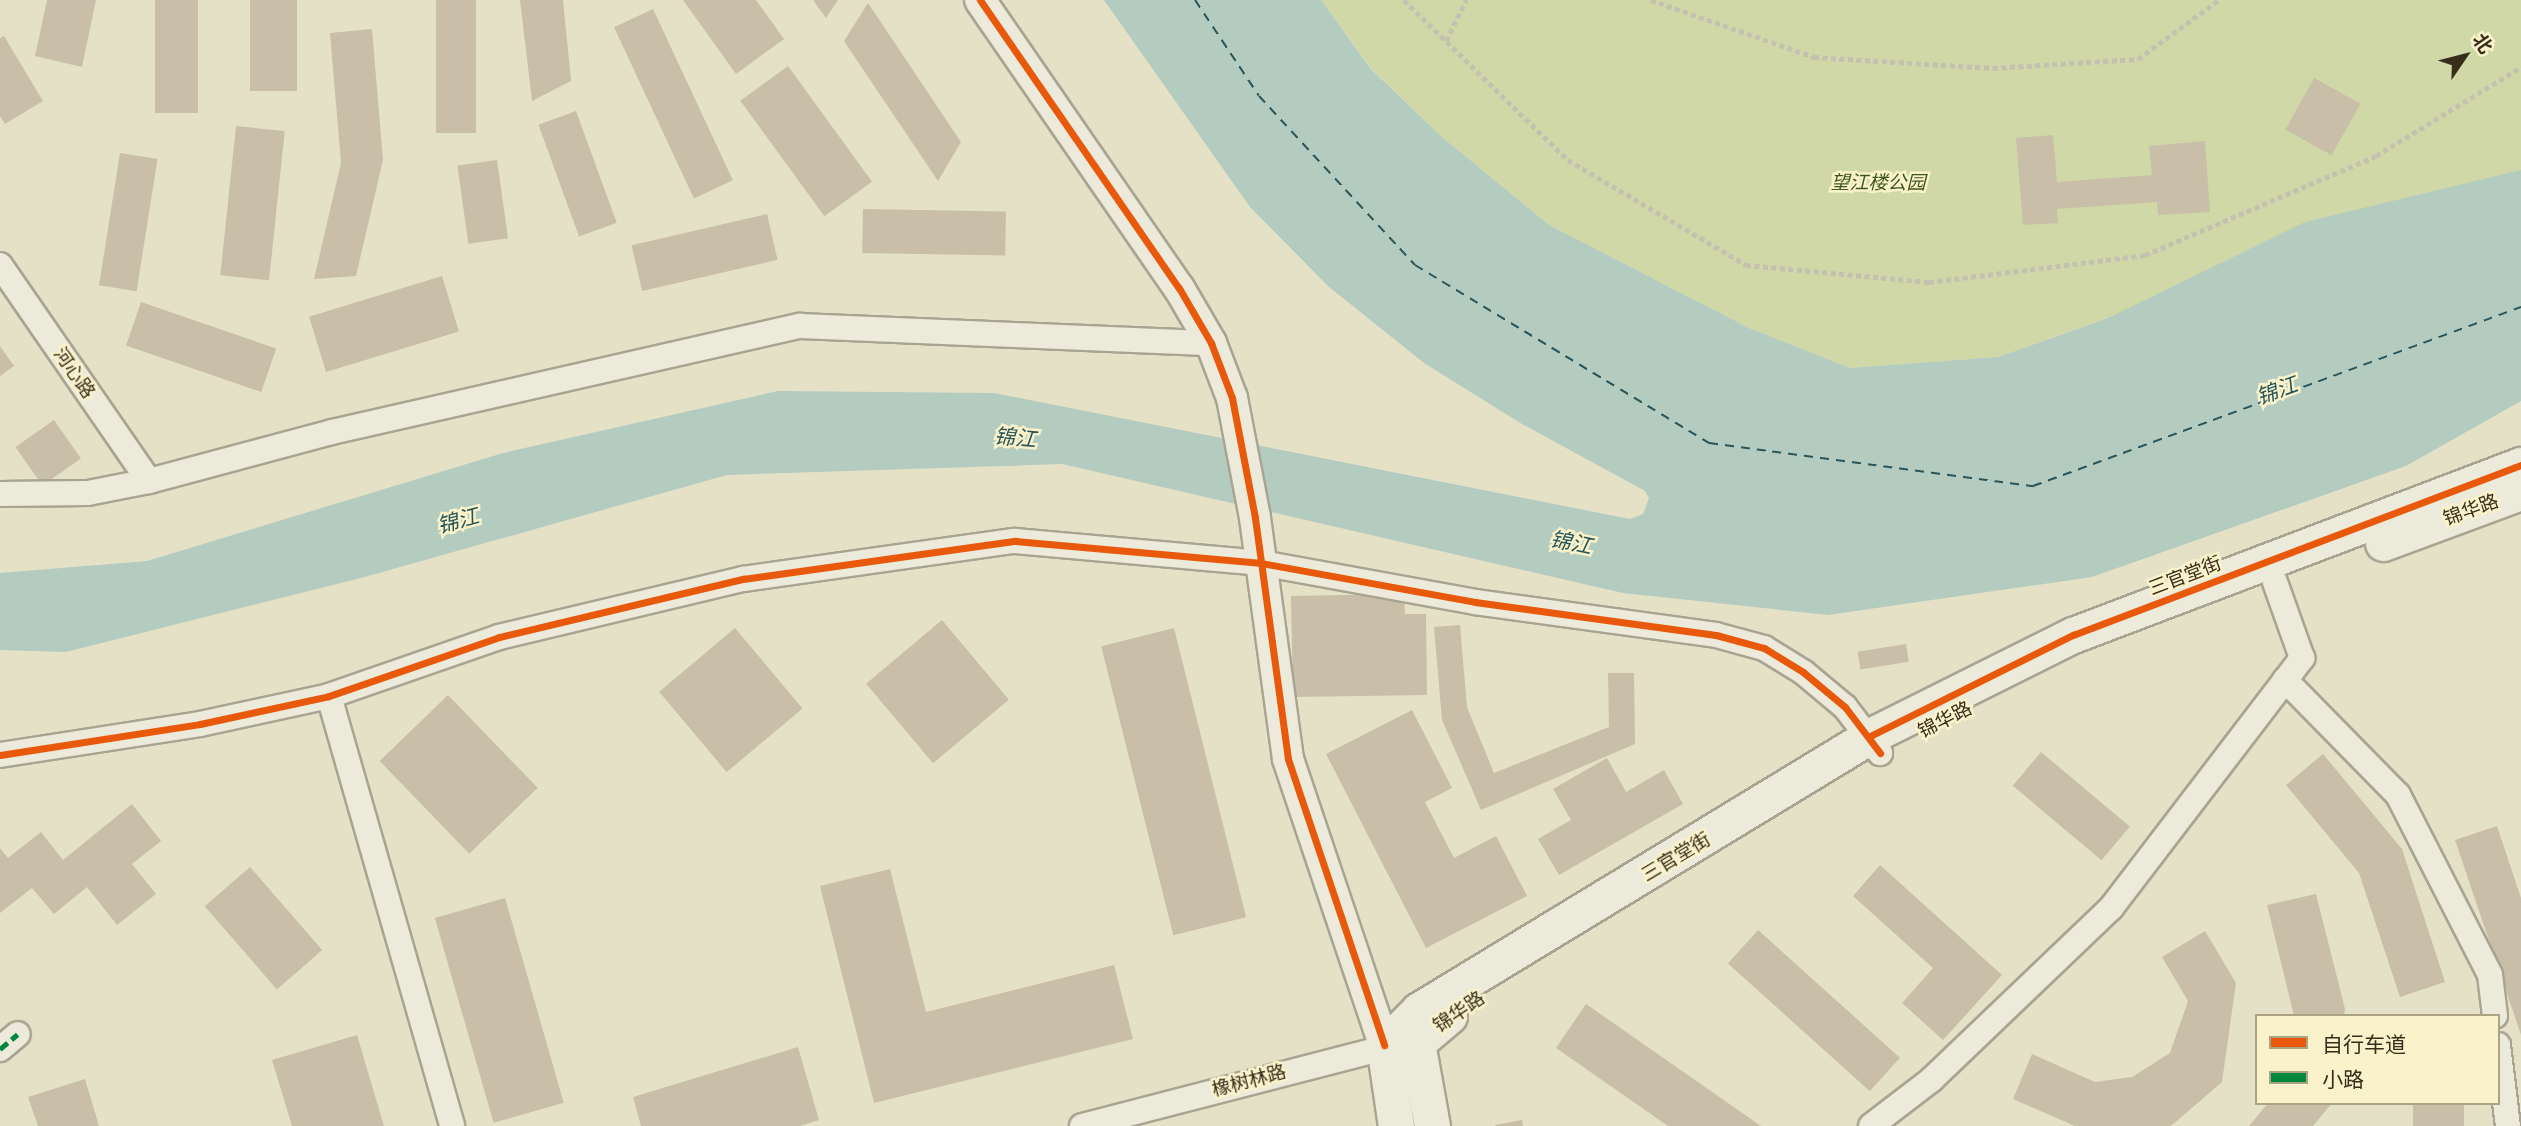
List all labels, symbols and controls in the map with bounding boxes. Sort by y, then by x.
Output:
north arrow [2430,21,2500,91]
text: 北 [2469,30,2497,57]
park label: 望江楼公园 [1831,172,1925,194]
street label: 河心路 [48,343,100,403]
water label: 锦江 [2253,372,2301,410]
water label: 锦江 [993,424,1037,452]
street label: 锦华路 [2440,490,2502,530]
water label: 锦江 [434,503,482,539]
water label: 锦江 [1548,527,1594,559]
street label: 三官堂街 [2145,552,2225,600]
street label: 锦华路 [1914,697,1976,743]
street label: 三官堂街 [1638,828,1714,886]
street label: 锦华路 [1429,987,1489,1037]
legend [2255,1014,2500,1105]
text: 自行车道 [2322,1033,2406,1057]
street label: 橡树林路 [1209,1060,1289,1102]
text: 小路 [2322,1068,2364,1092]

